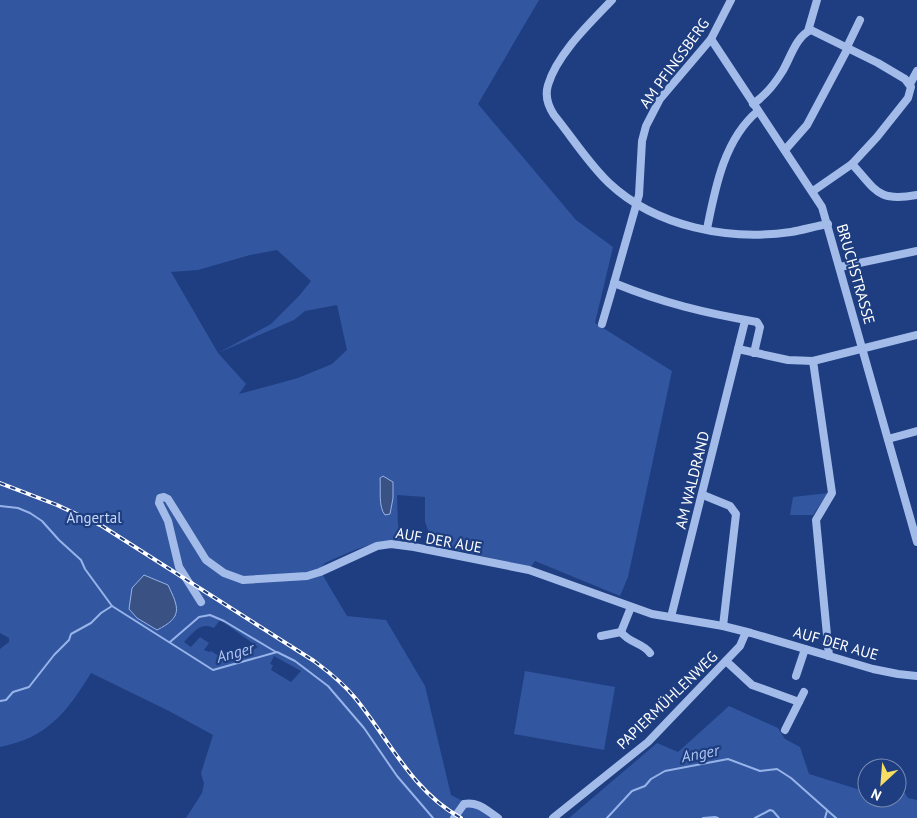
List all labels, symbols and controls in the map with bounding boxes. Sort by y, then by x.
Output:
street label: AM PFINGSBERG [635,14,713,112]
street label: BRUCHSTRASSE [833,222,879,326]
street label: AM WALDRAND [671,429,713,531]
park label: Angertal [66,508,122,527]
street label: AUF DER AUE [394,523,484,557]
street label: AUF DER AUE [791,622,881,664]
water label: Anger [213,637,258,667]
street label: PAPIERMÜHLENWEG [612,647,722,753]
water label: Anger [678,739,722,767]
north arrow [857,758,907,808]
text: N [868,785,884,805]

